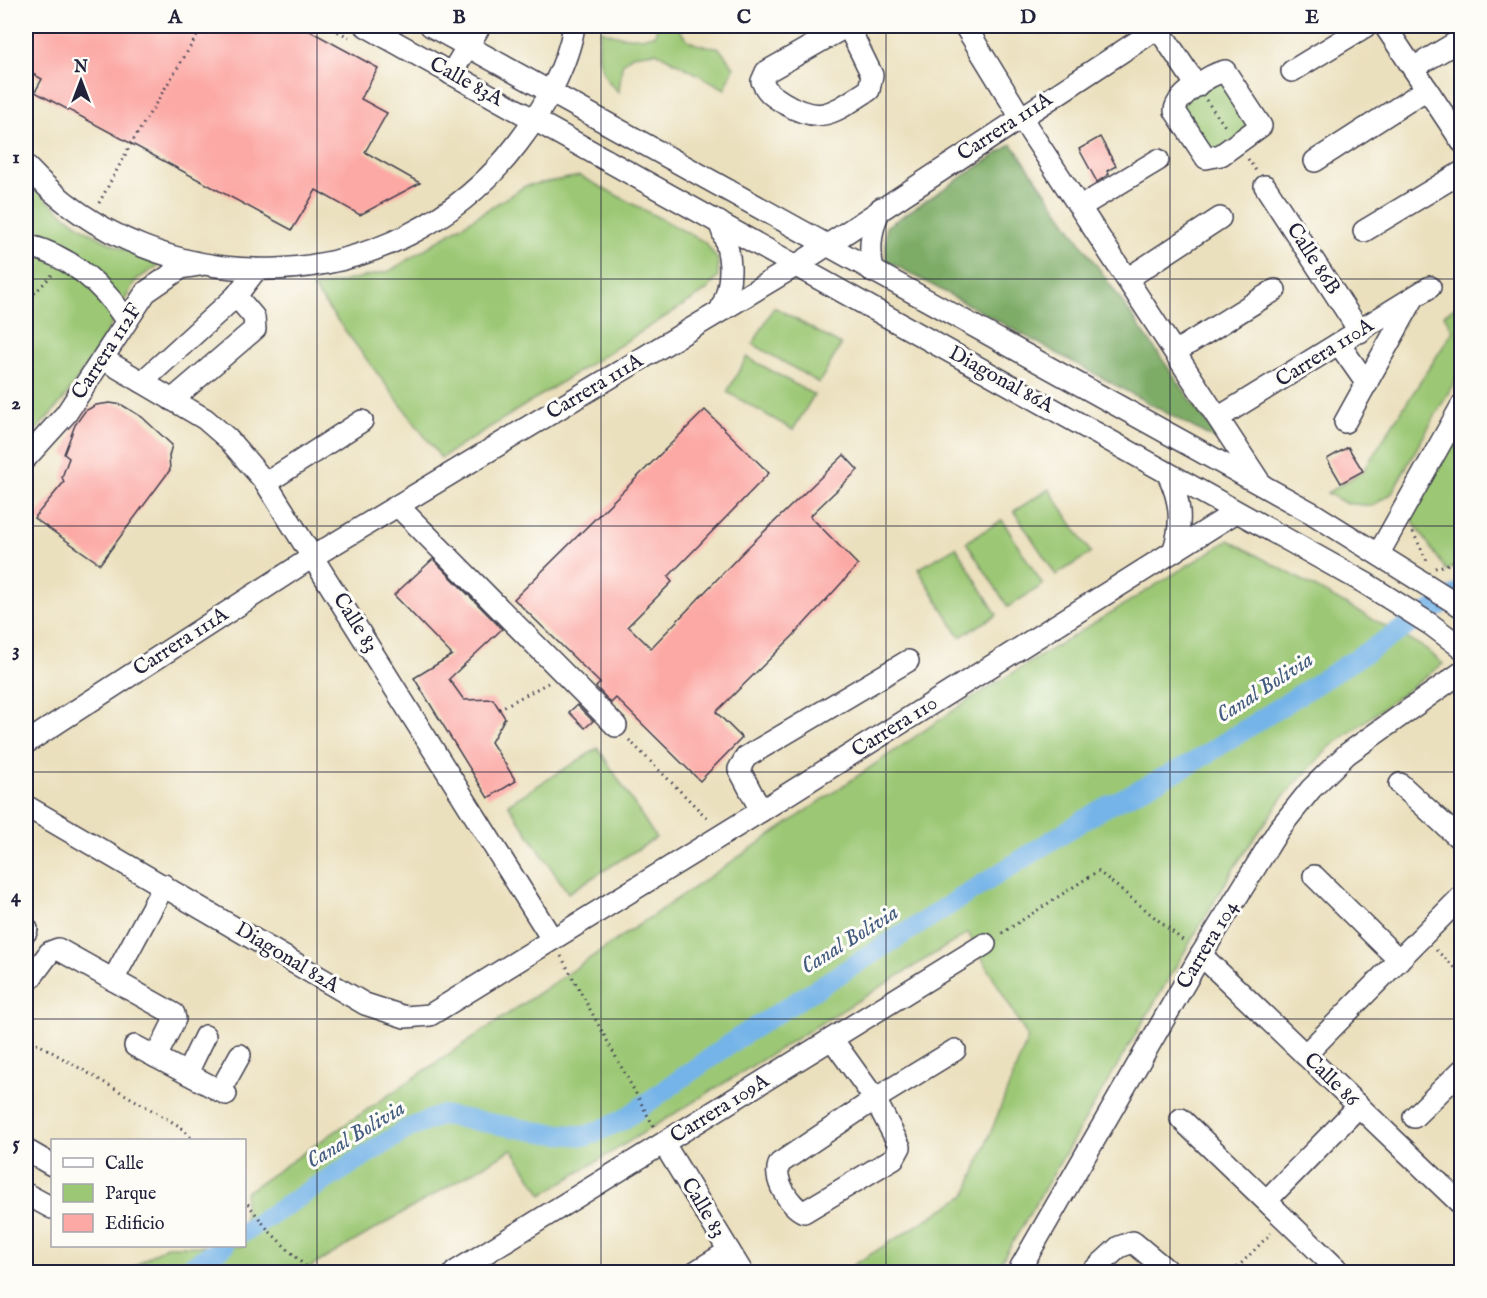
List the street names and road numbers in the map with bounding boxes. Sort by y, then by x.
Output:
street label: Calle 83A [424,51,508,114]
street label: Carrera 111A [952,86,1058,168]
street label: Calle 86B [1280,218,1346,300]
street label: Carrera 112F [66,299,148,405]
street label: Carrera 110A [1271,312,1380,394]
street label: Diagonal 86A [944,340,1059,420]
street label: Carrera 111A [542,347,649,426]
street label: Calle 83 [326,588,384,658]
street label: Carrera 111A [128,601,234,683]
street label: Carrera 110 [847,690,943,764]
street label: Carrera 104 [1171,895,1245,994]
street label: Diagonal 82A [230,916,345,1000]
street label: Calle 86 [1298,1047,1365,1114]
street label: Carrera 109A [665,1067,775,1150]
street label: Calle 83 [674,1173,732,1243]

